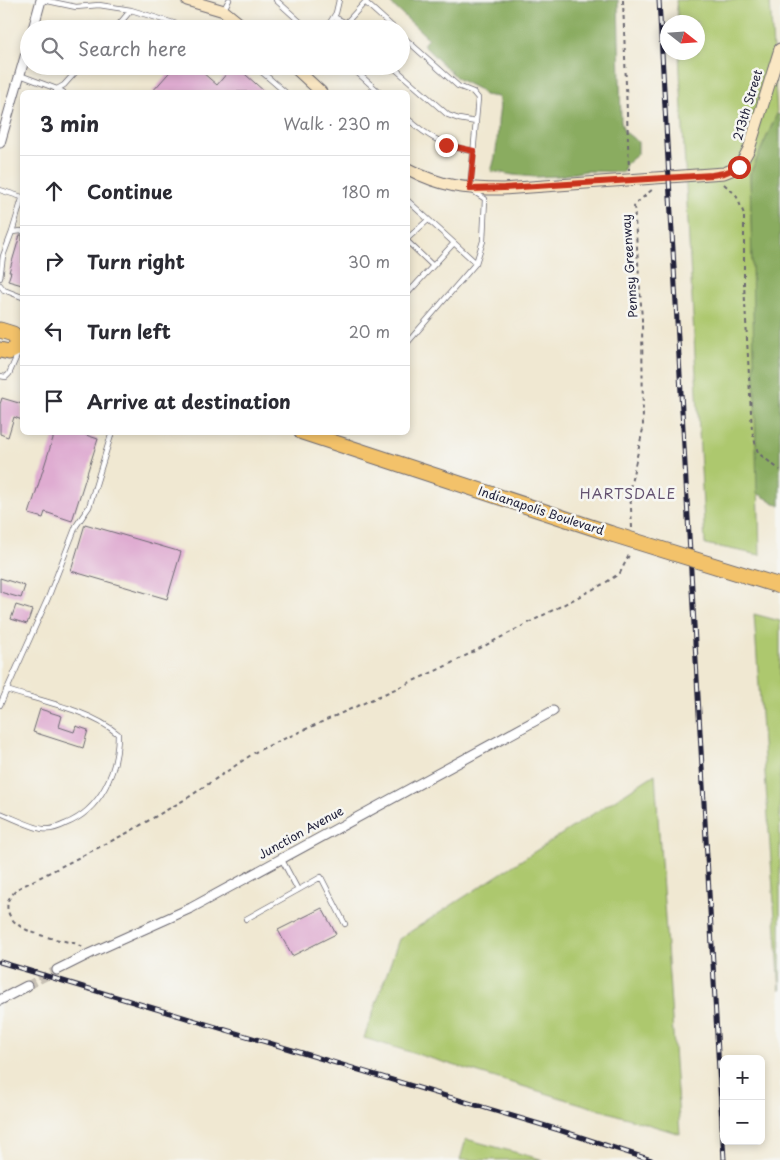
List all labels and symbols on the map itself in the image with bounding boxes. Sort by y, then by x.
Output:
north arrow [660,15,705,60]
street label: 213th Street [728,67,766,142]
route end [435,134,458,157]
route start [728,156,751,179]
street label: Pennsy Greenway [616,214,642,318]
street label: Indianapolis Boulevard [476,481,607,539]
district label: HARTSDALE [580,483,676,504]
street label: Junction Avenue [255,801,347,863]

